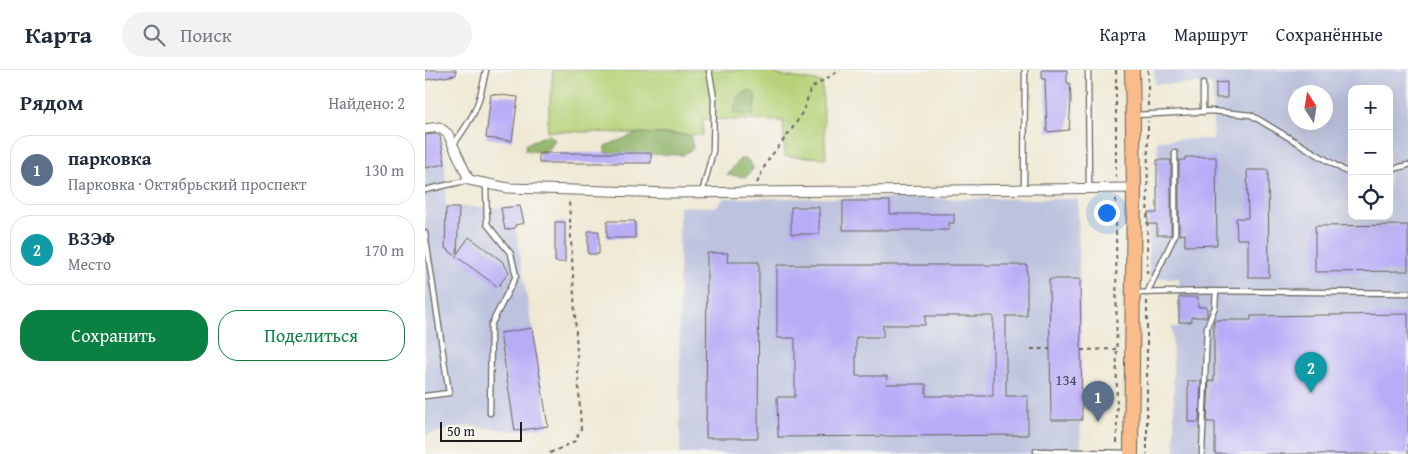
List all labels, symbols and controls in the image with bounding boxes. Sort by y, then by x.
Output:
search box [122,12,472,57]
text: Карта [25,17,92,52]
icon: search [140,21,168,49]
text: Поиск [180,21,232,49]
text: Карта [1100,21,1146,48]
text: Маршрут [1174,21,1248,48]
text: Сохранённые [1276,21,1383,48]
north arrow [1288,85,1333,130]
map controls [1348,85,1393,220]
button: + [1348,85,1393,130]
text: Рядом [20,87,83,118]
text: Найдено: 2 [328,91,405,115]
button: − [1348,130,1393,175]
text: парковка [68,144,151,172]
text: 1 [33,158,41,182]
text: 130 m [364,158,404,182]
text: Парковка · Октябрьский проспект [68,172,306,196]
button: locate [1348,175,1393,220]
your location [1094,200,1120,226]
text: ВЗЭФ [68,224,115,252]
text: 2 [33,238,41,262]
text: 170 m [364,238,404,262]
text: Место [68,252,111,276]
button: Сохранить [20,310,208,361]
button: Поделиться [218,310,405,361]
pin: 2 [1295,352,1327,393]
house number: 134 [1055,369,1077,390]
pin: 1 [1082,381,1114,422]
scale bar [440,419,523,442]
text: 50 m [447,421,475,441]

